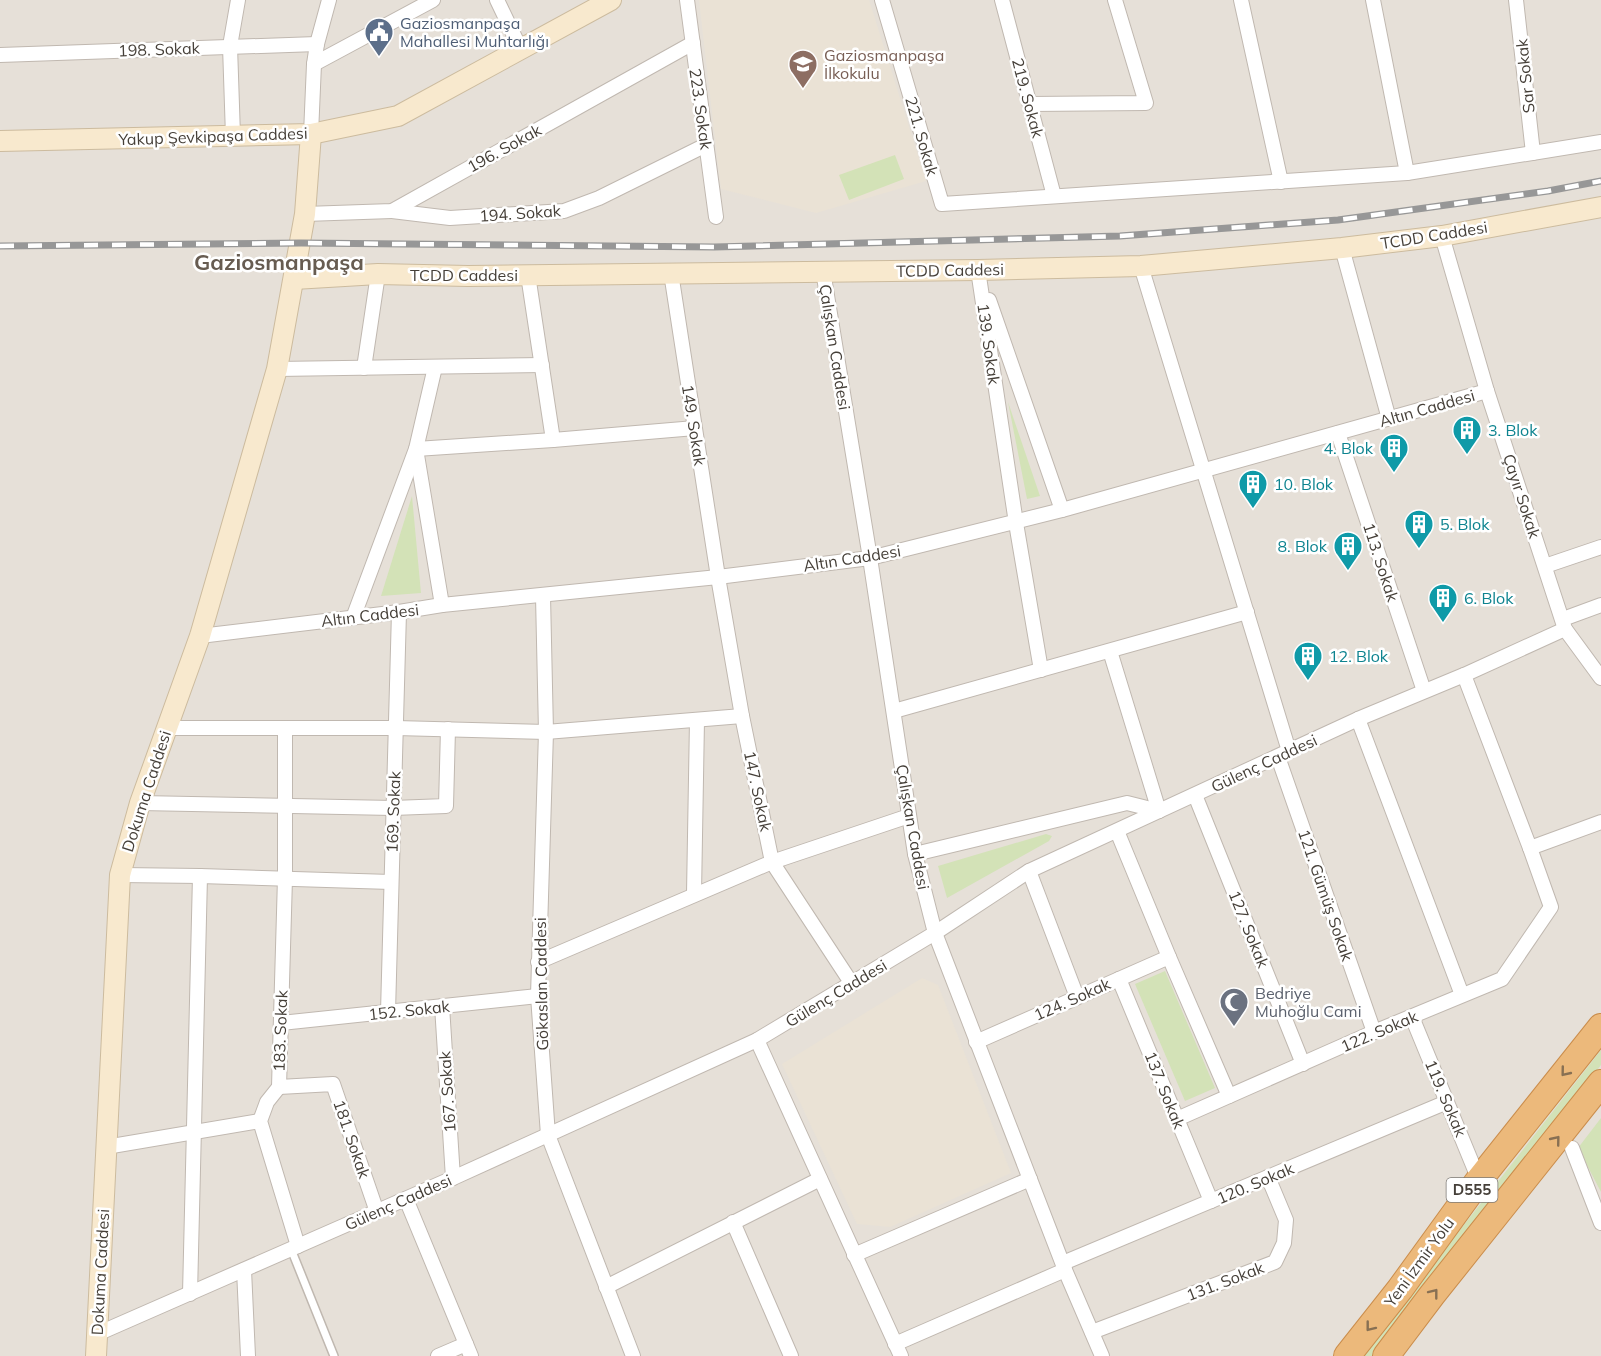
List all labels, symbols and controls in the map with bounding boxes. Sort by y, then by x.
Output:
place label: Gaziosmanpaşa Mahallesi Muhtarlığı [400,13,549,51]
public building icon: Gaziosmanpaşa Mahallesi Muhtarlığı [363,16,395,58]
street label: Sar Sokak [1511,37,1539,114]
street label: 198. Sokak [118,38,201,60]
place label: Gaziosmanpaşa İlkokulu [824,45,944,83]
school or university icon: Gaziosmanpaşa İlkokulu [787,48,819,90]
street label: 219. Sokak [1008,56,1048,141]
street label: 223. Sokak [685,67,717,152]
street label: 221. Sokak [901,94,943,179]
street label: 196. Sokak [463,119,545,177]
street label: Yakup Şevkipaşa Caddesi [117,123,308,149]
street label: 194. Sokak [479,200,562,226]
street label: TCDD Caddesi [1379,217,1489,253]
district label: Gaziosmanpaşa [194,248,364,276]
street label: TCDD Caddesi [896,259,1004,281]
street label: TCDD Caddesi [410,265,518,285]
street label: Çalışkan Caddesi [815,283,855,411]
street label: 139. Sokak [973,302,1005,387]
street label: 149. Sokak [678,383,710,468]
street label: Altın Caddesi [1377,385,1477,431]
building icon: 3. Blok [1451,414,1483,456]
place label: 3. Blok [1488,420,1538,440]
building icon: 4. Blok [1378,432,1410,474]
place label: 4. Blok [1324,438,1374,458]
street label: Çayır Sokak [1499,451,1545,541]
building icon: 10. Blok [1237,468,1269,510]
place label: 10. Blok [1274,474,1334,494]
building icon: 5. Blok [1403,508,1435,550]
place label: 5. Blok [1440,514,1490,534]
street label: 113. Sokak [1359,520,1403,605]
building icon: 8. Blok [1332,530,1364,572]
place label: 8. Blok [1278,536,1328,556]
street label: Altın Caddesi [802,540,902,576]
building icon: 6. Blok [1427,582,1459,624]
place label: 6. Blok [1464,588,1514,608]
street label: Altın Caddesi [320,599,420,631]
building icon: 12. Blok [1292,640,1324,682]
place label: 12. Blok [1329,646,1389,666]
street label: Dokuma Caddesi [117,728,175,854]
street label: Gülenç Caddesi [1208,730,1320,796]
street label: 147. Sokak [740,749,776,834]
street label: Çalışkan Caddesi [892,763,934,891]
street label: 169. Sokak [382,770,404,853]
street label: 121. Gümüş Sokak [1294,826,1358,964]
street label: 127. Sokak [1224,887,1274,971]
street label: Gökaslan Caddesi [530,917,552,1051]
street label: Gülenç Caddesi [782,955,890,1031]
street label: 124. Sokak [1031,973,1114,1025]
place label: Bedriye Muhoğlu Cami [1255,983,1361,1021]
mosque icon: Bedriye Muhoğlu Cami [1218,986,1250,1028]
street label: 183. Sokak [269,989,291,1072]
street label: 152. Sokak [367,996,451,1024]
street label: 122. Sokak [1337,1006,1421,1056]
street label: 137. Sokak [1140,1048,1190,1132]
street label: 167. Sokak [434,1050,460,1133]
street label: 119. Sokak [1421,1056,1471,1140]
one-way arrow [1561,1066,1572,1077]
street label: 181. Sokak [329,1097,375,1182]
one-way arrow [1548,1136,1559,1147]
street label: 120. Sokak [1213,1158,1297,1208]
street label: Gülenç Caddesi [341,1170,455,1234]
road number: D555 [1446,1178,1498,1202]
street label: Dokuma Caddesi [87,1208,113,1336]
street label: Yeni İzmir Yolu [1379,1213,1458,1311]
street label: 131. Sokak [1183,1257,1267,1305]
one-way arrow [1427,1288,1438,1299]
one-way arrow [1366,1321,1377,1332]

